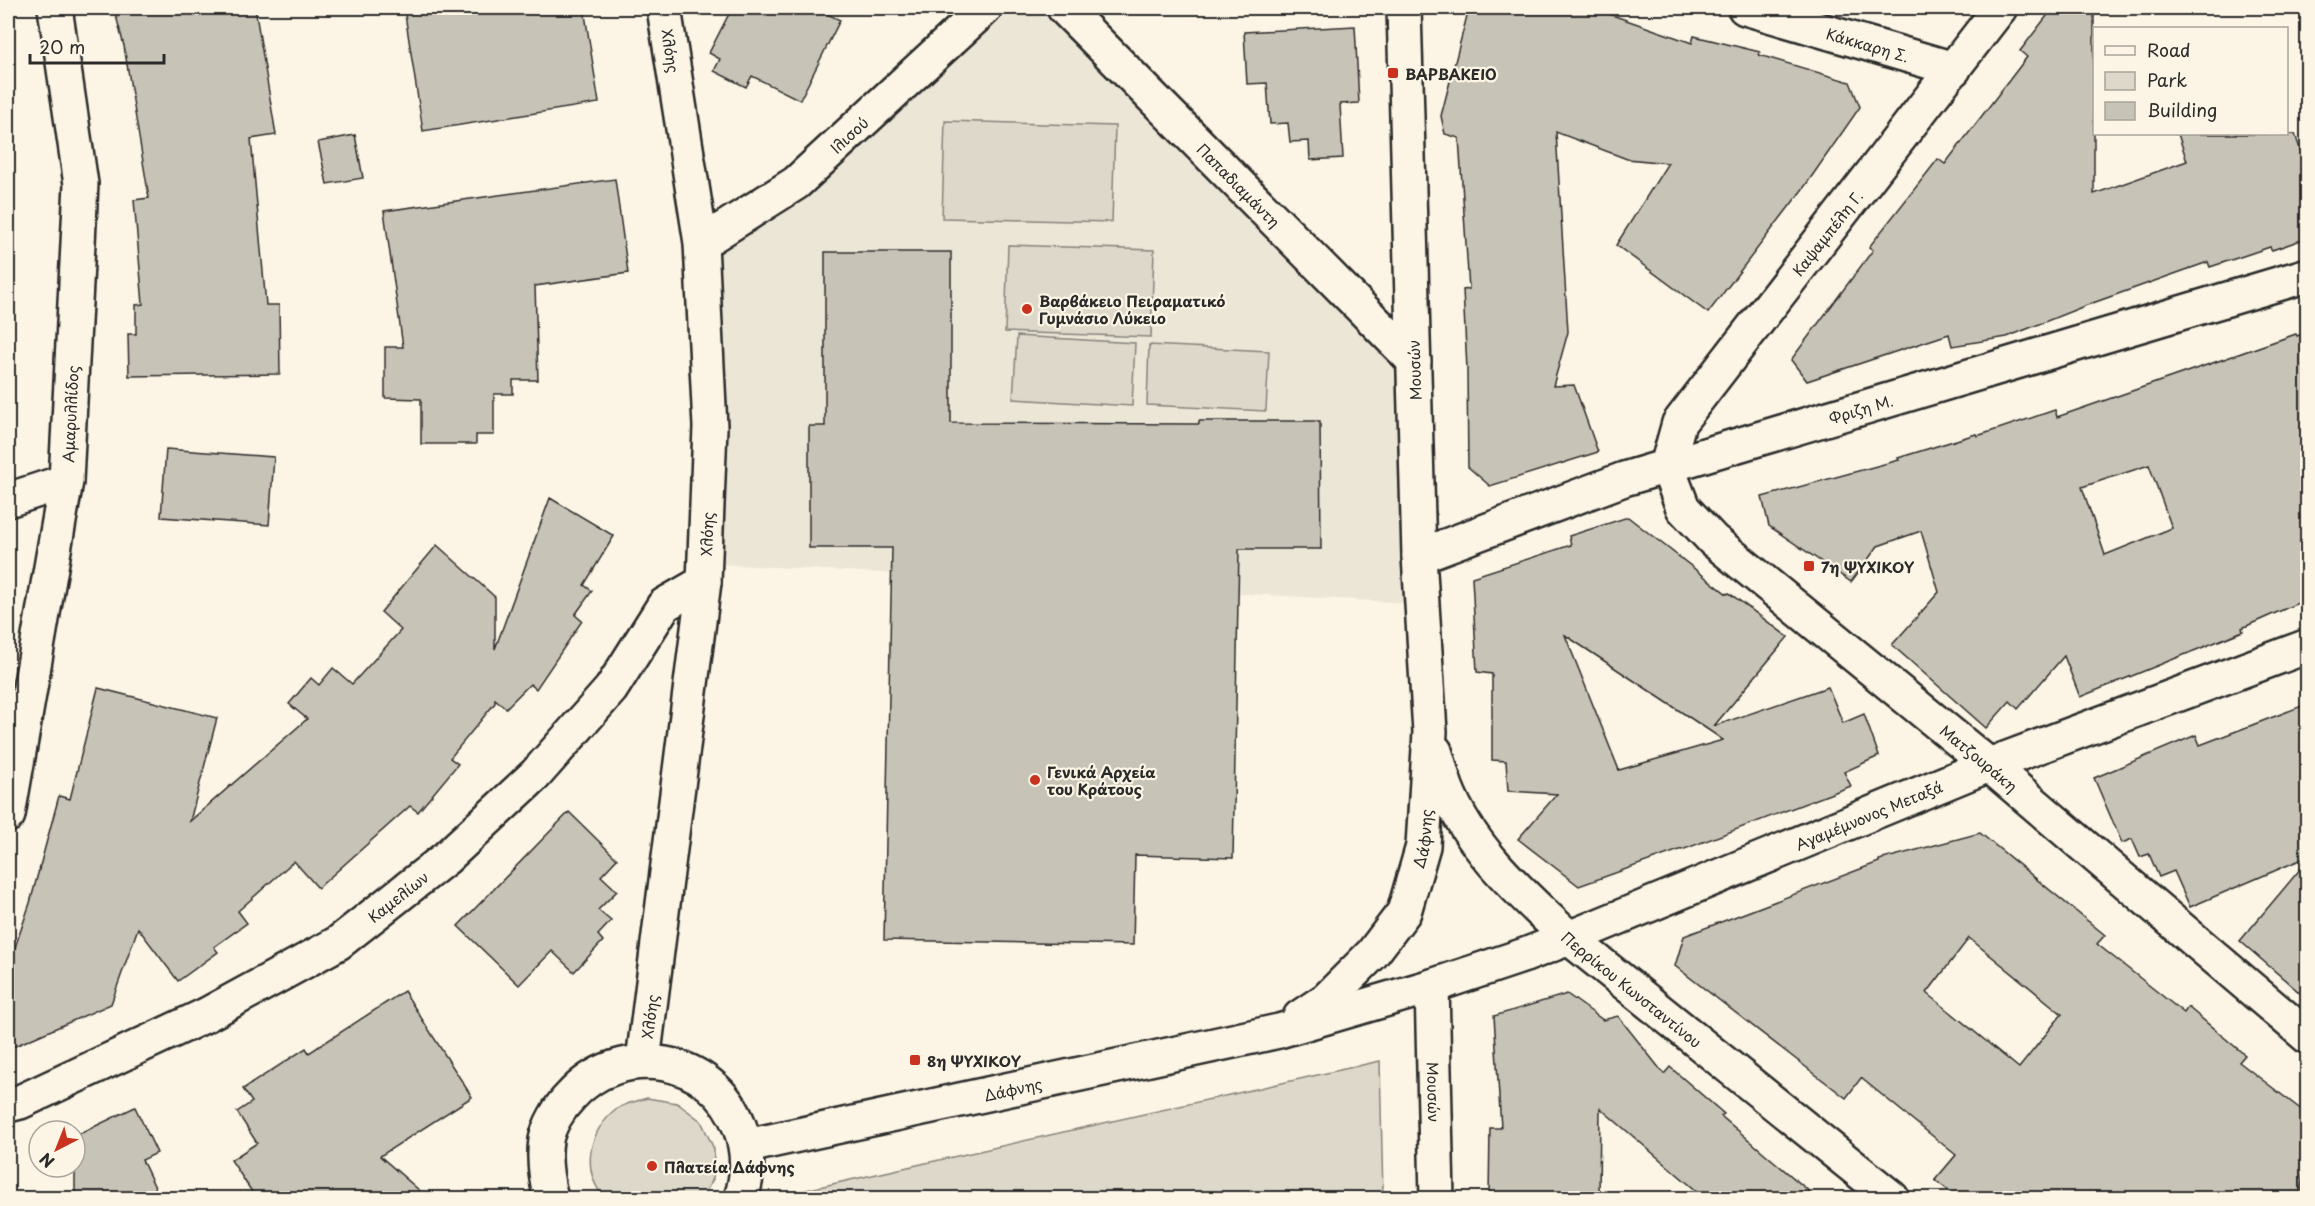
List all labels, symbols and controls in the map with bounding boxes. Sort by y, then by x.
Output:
street label: Κάκκαρη Σ. [1824,21,1912,67]
scale bar [30,27,164,65]
street label: Χλόης [656,27,686,75]
legend [2093,27,2288,135]
text: 20 m [39,33,85,60]
text: Road [2147,36,2191,63]
place label: ΒΑΡΒΑΚΕΙΟ [1405,62,1497,85]
marker: ΒΑΡΒΑΚΕΙΟ [1386,66,1400,80]
text: Park [2147,66,2187,93]
text: Building [2147,96,2217,123]
street label: Ιλισού [824,111,873,158]
street label: Παπαδιαμάντη [1192,138,1286,232]
street label: Καψαμπέλη Γ. [1786,185,1868,281]
place label: Βαρβάκειο Πειραματικό Γυμνάσιο Λύκειο [1039,289,1226,329]
marker: Βαρβάκειο Πειραματικό Γυμνάσιο Λύκειο [1020,302,1034,316]
street label: Μουσών [1401,339,1427,401]
street label: Αμαρυλλίδος [55,365,83,463]
street label: Φριζη Μ. [1826,388,1896,429]
street label: Χλόης [694,511,718,556]
place label: 7η ΨΥΧΙΚΟΥ [1821,555,1915,578]
marker: 7η ΨΥΧΙΚΟΥ [1802,559,1816,573]
street label: Ματζουράκη [1936,718,2023,797]
place label: Γενικά Αρχεία του Κράτους [1047,760,1156,800]
marker: Γενικά Αρχεία του Κράτους [1028,773,1042,787]
street label: Αγαμέμνονος Μεταξά [1791,774,1946,855]
street label: Δάφνης [1406,808,1437,870]
street label: Καμελίων [362,865,433,927]
street label: Περρίκου Κωνσταντίνου [1556,925,1707,1052]
street label: Χλόης [634,993,663,1040]
place label: 8η ΨΥΧΙΚΟΥ [927,1049,1022,1072]
marker: 8η ΨΥΧΙΚΟΥ [908,1053,922,1067]
street label: Μουσών [1422,1062,1447,1122]
street label: Δάφνης [982,1071,1044,1106]
north arrow [27,1119,87,1179]
text: N [34,1148,59,1174]
place label: Πλατεία Δάφνης [664,1155,795,1178]
marker: Πλατεία Δάφνης [645,1159,659,1173]

